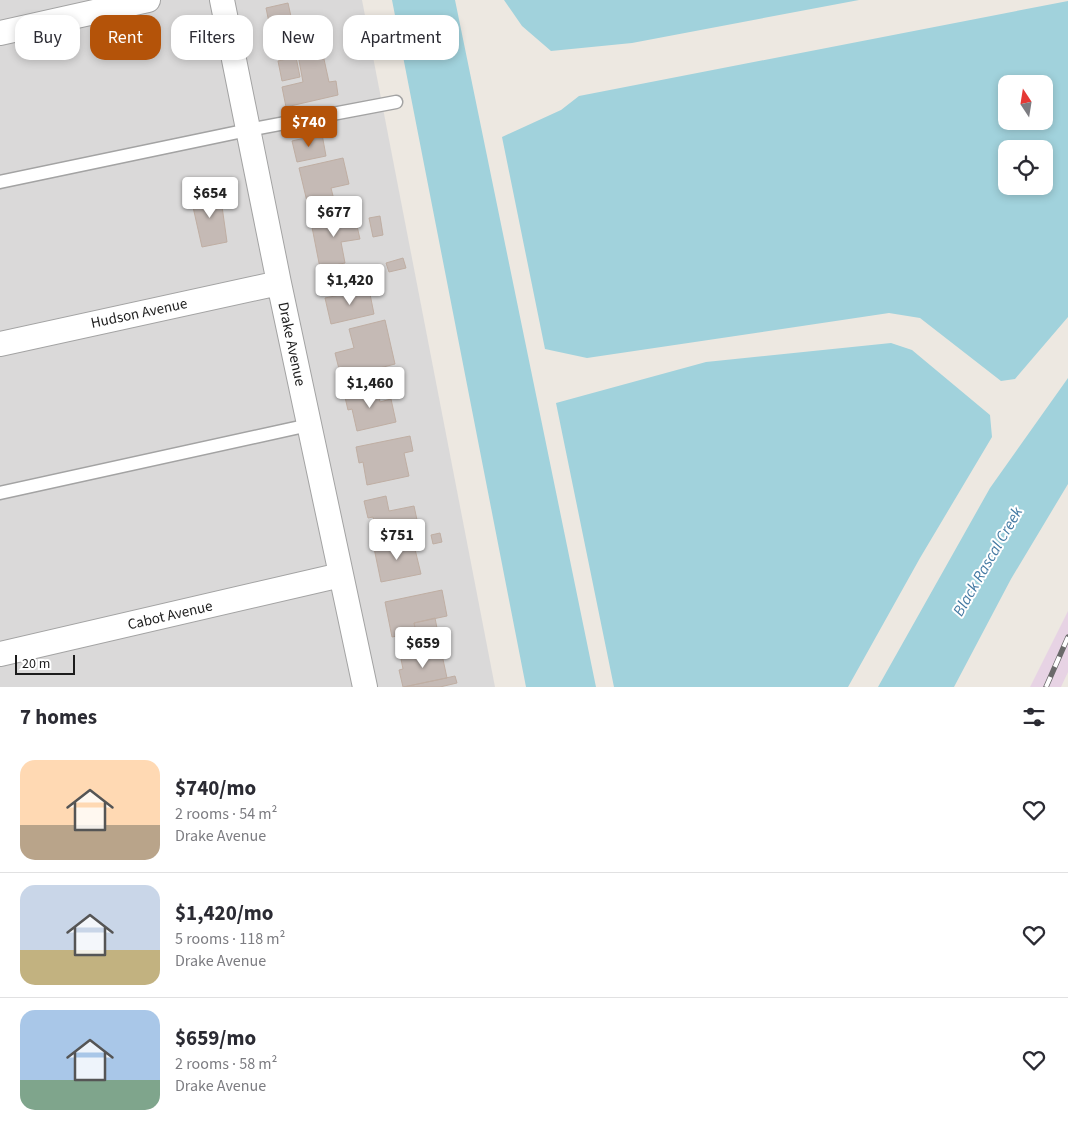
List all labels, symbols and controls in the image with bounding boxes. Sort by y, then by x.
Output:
chip: Buy [15,15,80,60]
chip: Rent [90,15,161,60]
chip: Filters [171,15,253,60]
chip: New [263,15,333,60]
chip: Apartment [343,15,459,60]
north arrow [998,75,1052,130]
map controls [998,75,1053,195]
pin: $740 [279,106,339,148]
text: $740 [292,111,326,133]
button: locate [998,140,1053,195]
pin: $654 [180,176,240,219]
text: $654 [193,182,227,204]
pin: $677 [304,196,364,238]
text: $677 [317,201,351,223]
pin: $1,420 [309,264,391,306]
text: $1,420 [326,269,374,291]
street label: Hudson Avenue [89,293,189,334]
street label: Drake Avenue [272,300,311,388]
pin: $1,460 [329,366,411,409]
text: $1,460 [346,372,394,394]
water label: Black Rascal Creek [948,503,1028,620]
pin: $751 [367,518,427,561]
text: $751 [380,524,414,546]
street label: Cabot Avenue [126,596,215,635]
pin: $659 [393,626,453,669]
text: $659 [406,632,440,654]
scale bar [15,652,75,675]
text: 20 m [22,654,50,674]
text: 7 homes [20,702,97,732]
icon: filters [1020,703,1048,731]
text: $740/mo [175,773,256,803]
icon: home [60,780,120,840]
icon: heart [1020,796,1048,824]
text: 2 rooms · 54 m² [175,803,277,825]
text: Drake Avenue [175,825,266,847]
text: $1,420/mo [175,898,274,928]
icon: home [60,905,120,965]
icon: heart [1020,921,1048,949]
text: 5 rooms · 118 m² [175,928,285,950]
text: Drake Avenue [175,950,266,972]
text: $659/mo [175,1023,256,1053]
icon: home [60,1030,120,1090]
icon: heart [1020,1046,1048,1074]
text: 2 rooms · 58 m² [175,1053,277,1075]
text: Drake Avenue [175,1075,266,1097]

